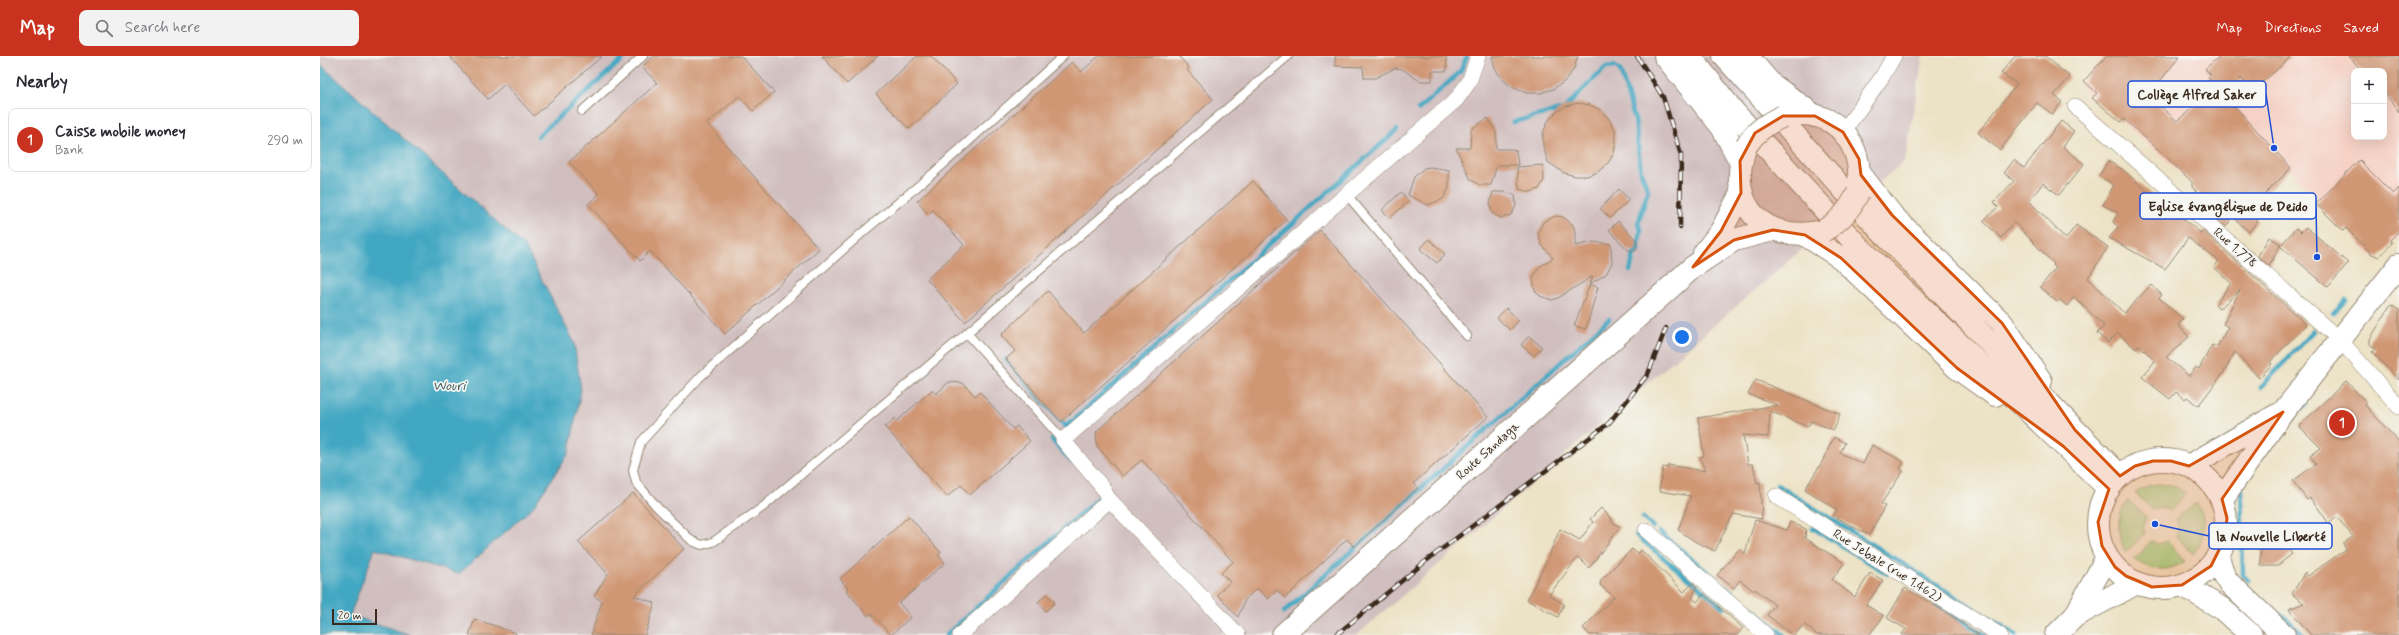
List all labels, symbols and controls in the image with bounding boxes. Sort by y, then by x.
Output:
search box [79,10,359,46]
text: Map [20,16,55,41]
icon: search [93,17,115,39]
text: Search here [125,18,200,38]
text: Map [2216,19,2242,37]
text: Directions [2264,19,2322,37]
text: Saved [2344,19,2379,37]
map controls [2351,68,2387,140]
button: + [2351,68,2387,104]
text: Nearby [16,71,68,93]
callout: Collège Alfred Saker [2128,81,2266,107]
text: Collège Alfred Saker [2137,86,2257,105]
button: − [2351,104,2387,140]
text: Caisse mobile money [55,122,186,142]
text: 1 [27,132,33,149]
text: 290 m [267,132,303,149]
text: Bank [55,142,84,159]
callout: Eglise évangélique de Deido [2140,193,2316,219]
text: Eglise évangélique de Deido [2148,198,2308,218]
street label: Rue 1.778 [2210,224,2260,272]
your location [1672,327,1692,347]
water label: Wouri [433,377,467,395]
pin: 1 [2329,408,2355,438]
street label: Route Sandaga [1453,418,1524,485]
callout: la Nouvelle Liberté [2209,523,2332,549]
street label: Rue Jebale (rue 1.462) [1829,526,1945,607]
text: la Nouvelle Liberté [2216,528,2327,546]
scale bar [332,607,377,626]
text: 20 m [338,609,361,623]

